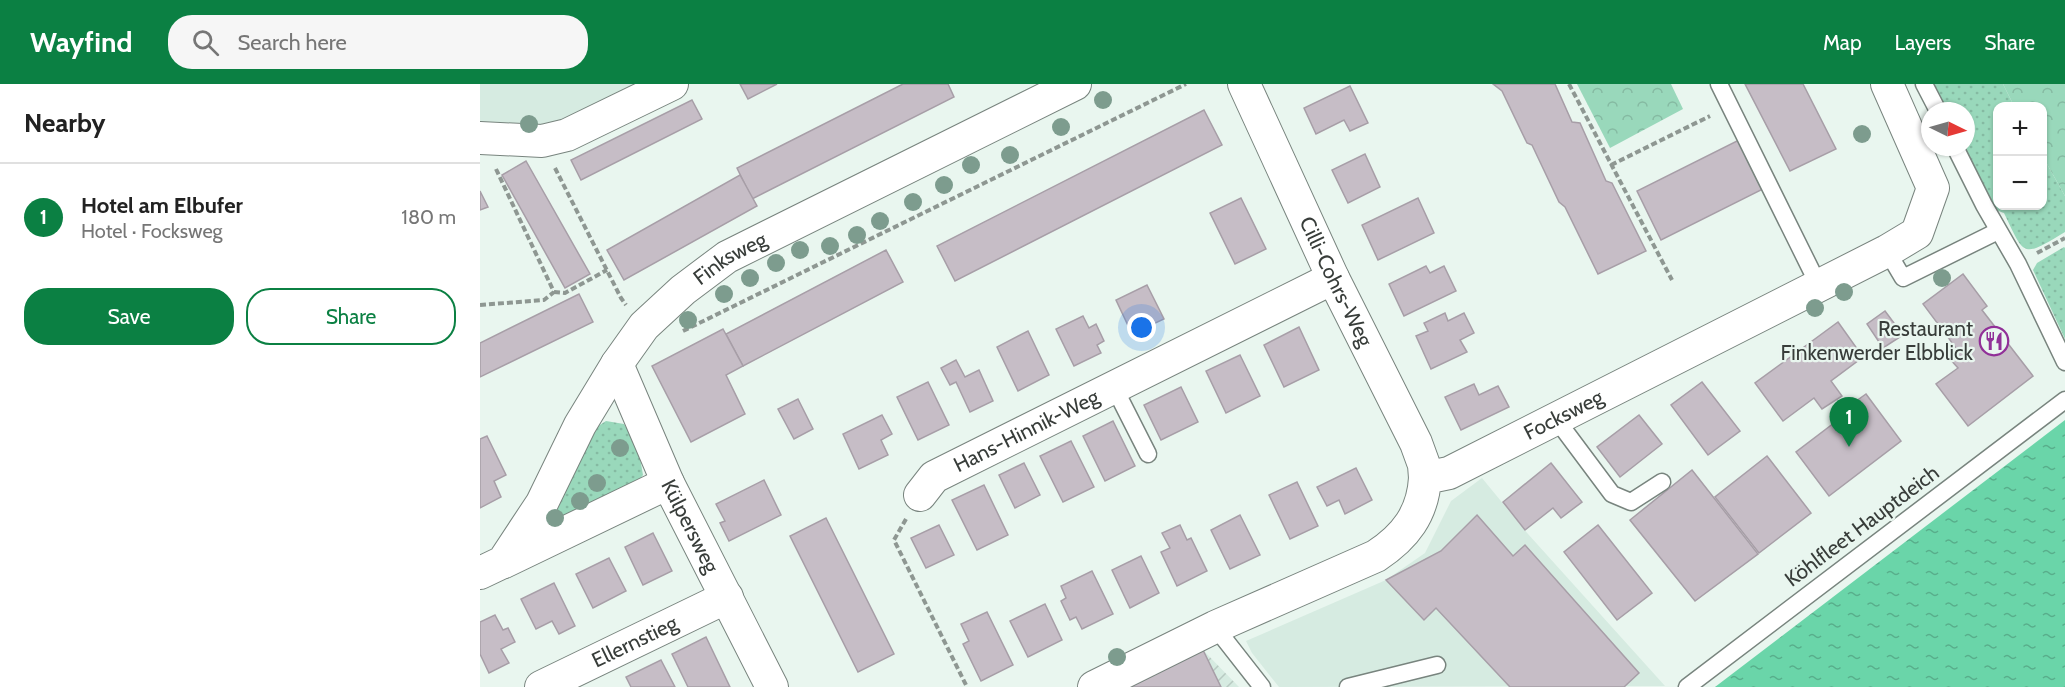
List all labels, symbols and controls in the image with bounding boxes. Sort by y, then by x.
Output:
search box [168,15,588,69]
text: Wayfind [30,25,132,59]
icon: search [189,26,222,59]
text: Search here [237,29,347,56]
text: Map [1823,30,1862,55]
text: Layers [1895,30,1951,55]
text: Share [1984,30,2035,55]
north arrow [1921,102,1975,156]
map controls [1993,102,2047,210]
button: + [1993,102,2047,156]
text: Nearby [24,107,105,139]
button: − [1993,156,2047,210]
text: Hotel am Elbufer [81,192,243,219]
text: 1 [40,205,47,229]
text: 180 m [401,205,456,229]
street label: Cilli-Cohrs-Weg [1295,212,1379,351]
text: Hotel · Focksweg [81,219,223,243]
street label: Finksweg [688,226,771,290]
button: Save [24,288,234,345]
button: Share [246,288,456,345]
your location [1127,313,1156,342]
place label: Restaurant Finkenwerder Elbblick [1780,316,1974,365]
restaurant icon: Restaurant Finkenwerder Elbblick [1978,325,2010,357]
street label: Hans-Hinnik-Weg [949,384,1103,477]
street label: Focksweg [1519,384,1608,445]
pin: 1 [1830,398,1868,447]
street label: Köhlfleet Hauptdeich [1780,460,1944,592]
street label: Külpersweg [656,475,725,577]
street label: Ellernstieg [588,610,682,673]

